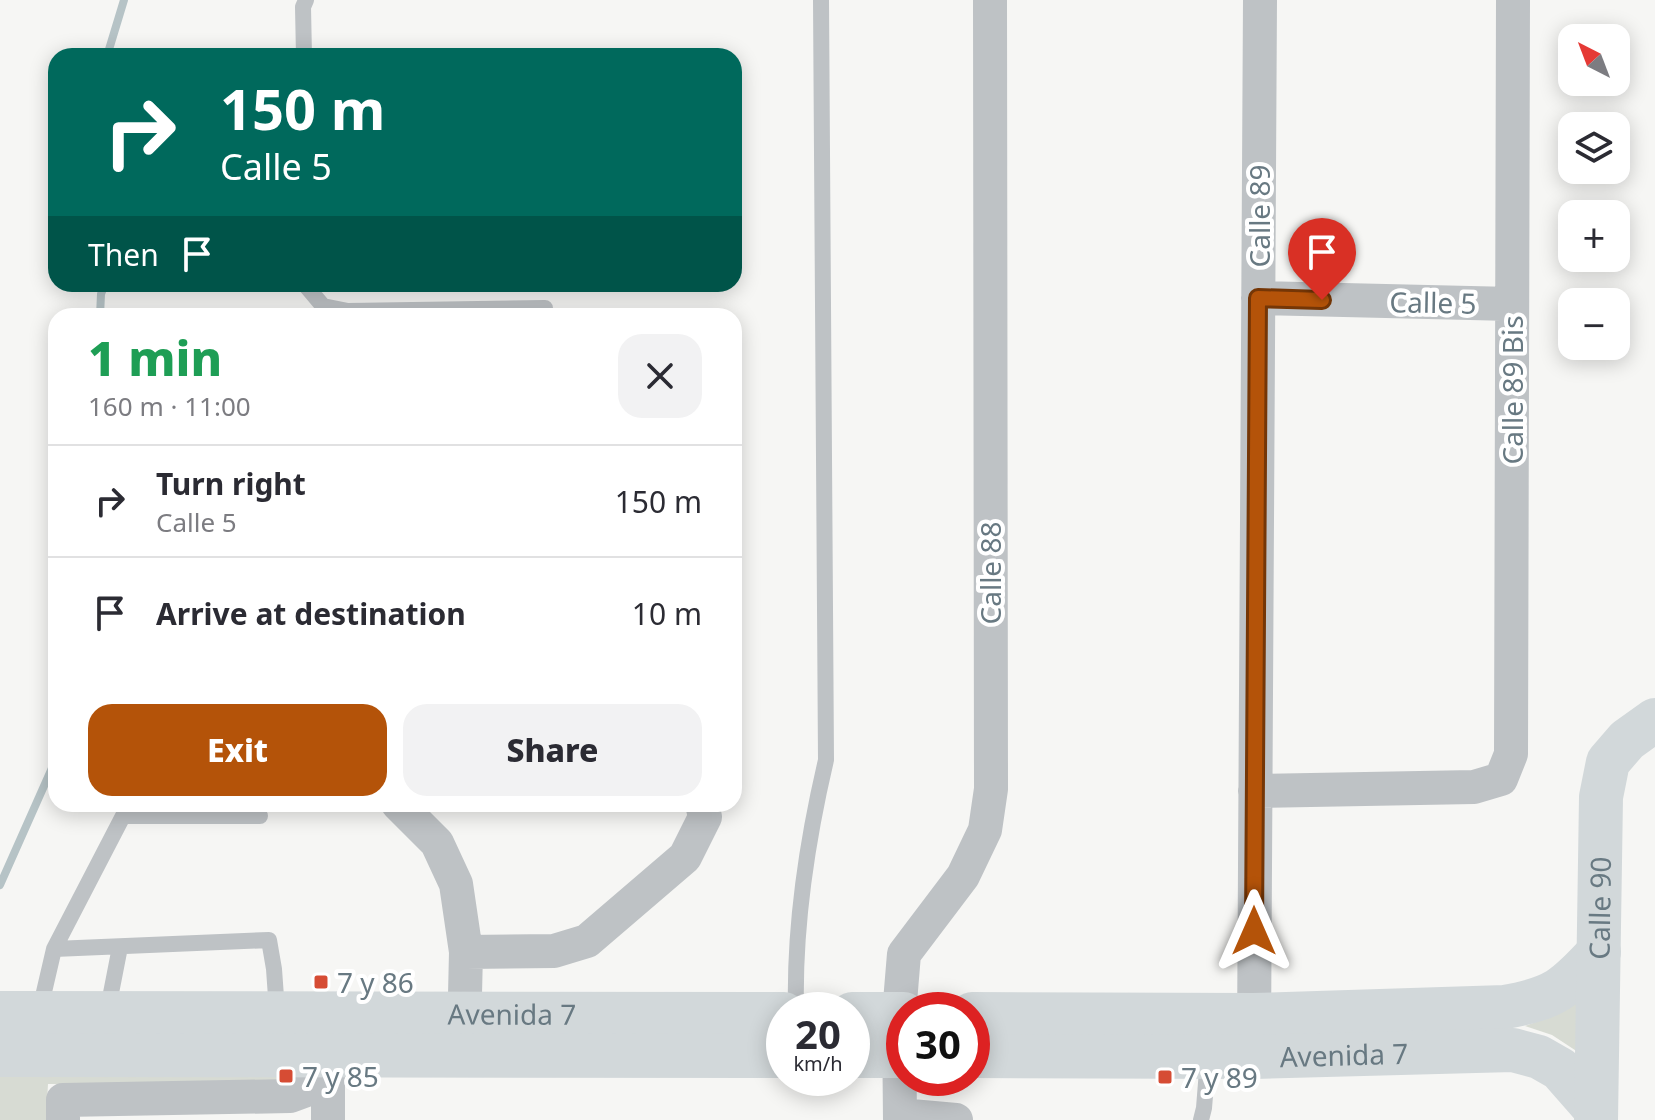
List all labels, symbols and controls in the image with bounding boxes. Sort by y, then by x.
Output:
north arrow [1558,24,1630,96]
map controls [1558,24,1630,360]
text: 150 m [220,70,385,146]
icon: right [88,80,192,184]
button: layers [1558,112,1630,184]
text: Calle 5 [220,142,332,191]
street label: Calle 89 [1240,165,1278,267]
button: + [1558,200,1630,272]
pin [1288,218,1356,300]
icon: arrive [1300,230,1344,274]
icon: arrive [175,232,219,276]
text: Then [88,234,159,275]
street label: Calle 5 [1389,282,1477,322]
button: − [1558,288,1630,360]
street label: Calle 89 Bis [1493,315,1531,465]
text: 1 min [88,325,222,390]
button: close [618,334,702,418]
text: 160 m · 11:00 [88,388,251,424]
text: Turn right [156,463,306,504]
icon: right [88,479,132,523]
text: 150 m [615,481,702,522]
text: Calle 5 [156,504,237,540]
street label: Calle 88 [971,522,1009,624]
icon: arrive [88,591,132,635]
text: Arrive at destination [156,593,466,634]
text: 10 m [632,593,702,634]
button: Exit [88,704,387,796]
button: Share [403,704,702,796]
street label: Calle 90 [1579,856,1619,960]
position arrow [1212,889,1296,973]
place label: 7 y 86 [337,963,414,1001]
marker: 7 y 86 [312,973,330,991]
speed limit sign: 30 [886,992,990,1096]
street label: Avenida 7 [448,995,576,1033]
text: 20 [795,1006,841,1061]
street label: Avenida 7 [1279,1034,1409,1075]
text: km/h [793,1050,843,1077]
place label: 7 y 85 [302,1057,379,1095]
place label: 7 y 89 [1181,1058,1258,1096]
marker: 7 y 85 [277,1067,295,1085]
marker: 7 y 89 [1156,1068,1174,1086]

